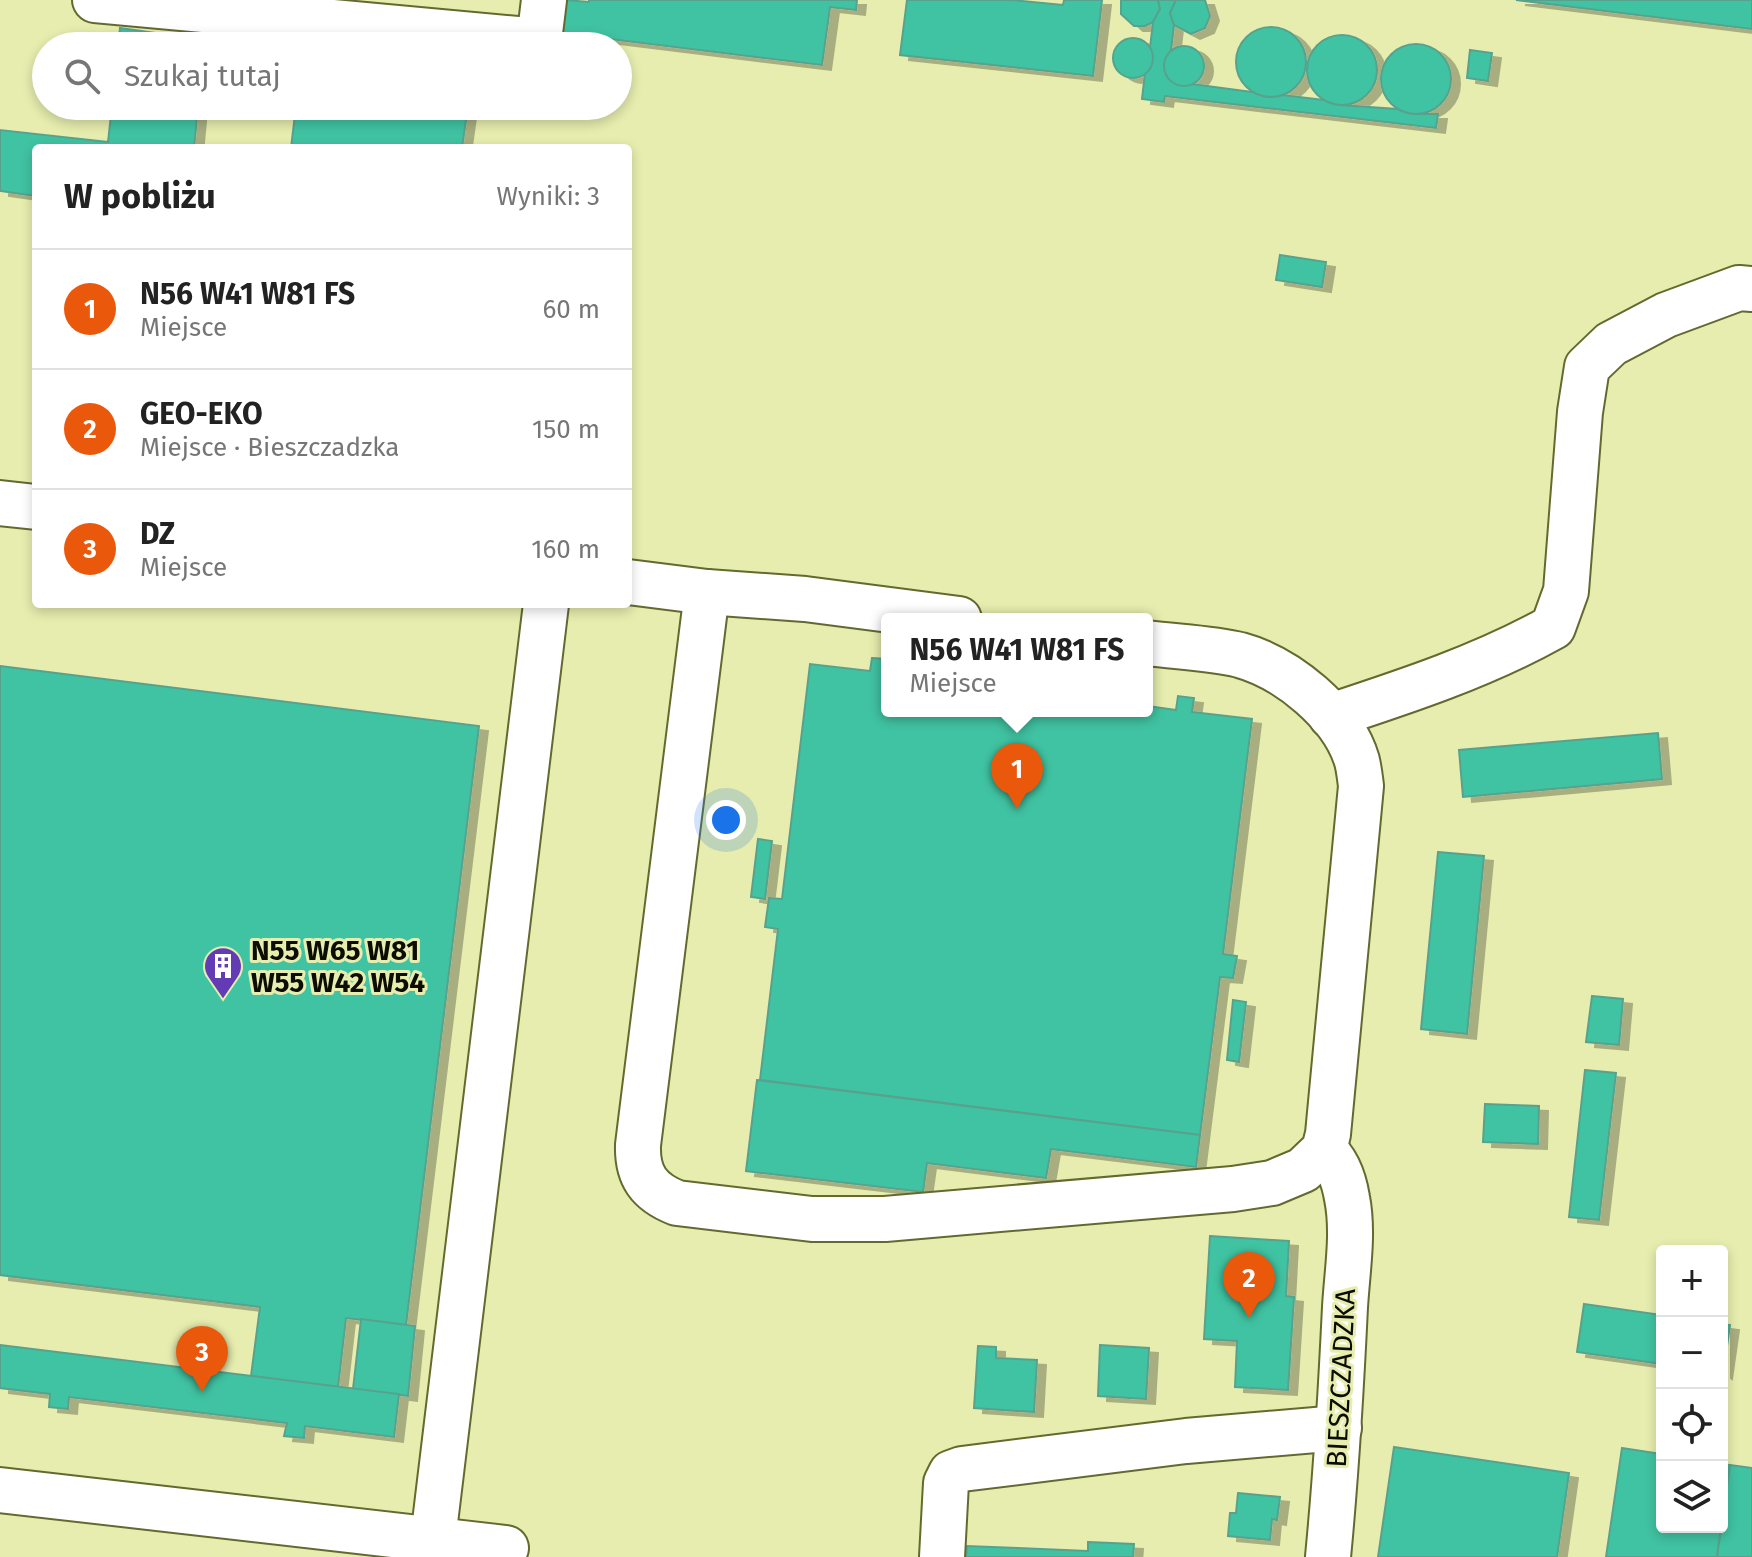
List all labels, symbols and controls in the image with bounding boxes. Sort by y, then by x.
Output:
search box [32,32,632,120]
icon: search [60,54,104,98]
text: Szukaj tutaj [124,58,281,94]
text: W pobliżu [64,176,216,217]
text: Wyniki: 3 [496,181,600,212]
text: N56 W41 W81 FS [140,276,355,312]
text: 1 [84,294,96,325]
text: 60 m [542,294,600,325]
text: Miejsce [140,312,227,343]
text: GEO-EKO [140,396,263,432]
text: 2 [83,414,97,445]
text: 150 m [532,414,600,445]
text: Miejsce · Bieszczadzka [140,432,399,463]
text: DZ [140,516,175,552]
text: 3 [83,534,97,565]
text: 160 m [531,534,600,565]
text: Miejsce [140,552,227,583]
popup [881,613,1153,717]
text: N56 W41 W81 FS [909,632,1125,668]
text: Miejsce [909,668,997,699]
pin: 1 [991,743,1043,809]
your location [706,800,746,840]
place label: N55 W65 W81 W55 W42 W54 [251,934,425,999]
building icon: N55 W65 W81 W55 W42 W54 [202,945,244,1000]
map controls [1656,1245,1728,1533]
button: + [1656,1245,1728,1317]
pin: 2 [1223,1252,1275,1318]
street label: BIESZCZADZKA [1320,1288,1362,1468]
button: − [1656,1317,1728,1389]
pin: 3 [176,1326,228,1392]
button: locate [1656,1389,1728,1461]
button: layers [1656,1461,1728,1533]

